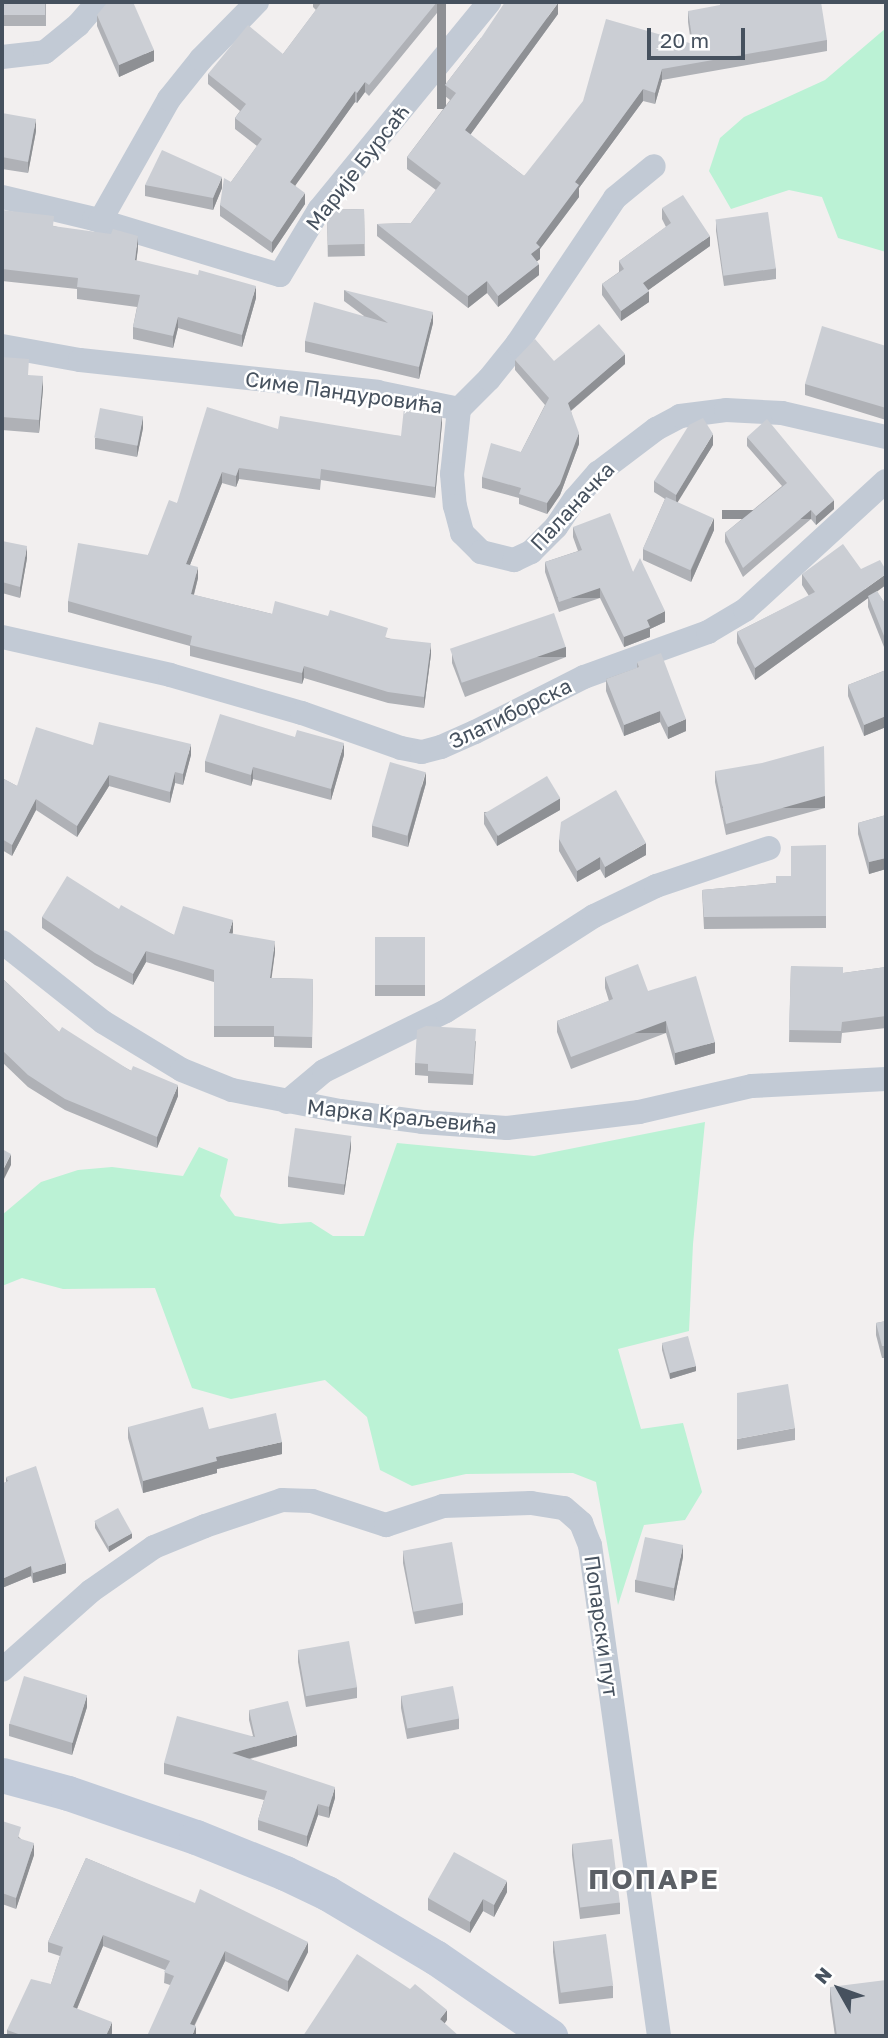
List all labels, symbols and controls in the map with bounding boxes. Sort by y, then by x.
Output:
scale bar [650,14,748,58]
text: 20 m [660,27,709,53]
street label: Марије Бурсаћ [300,99,414,235]
street label: Симе Пандуровића [244,366,444,418]
street label: Паланачка [525,457,619,555]
street label: Златиборска [445,672,575,754]
street label: Марка Краљевића [306,1093,498,1139]
street label: Попарски пут [580,1554,624,1698]
district label: ПОПАРЕ [589,1862,719,1896]
north arrow [804,1954,874,2024]
text: N [809,1962,836,1988]

